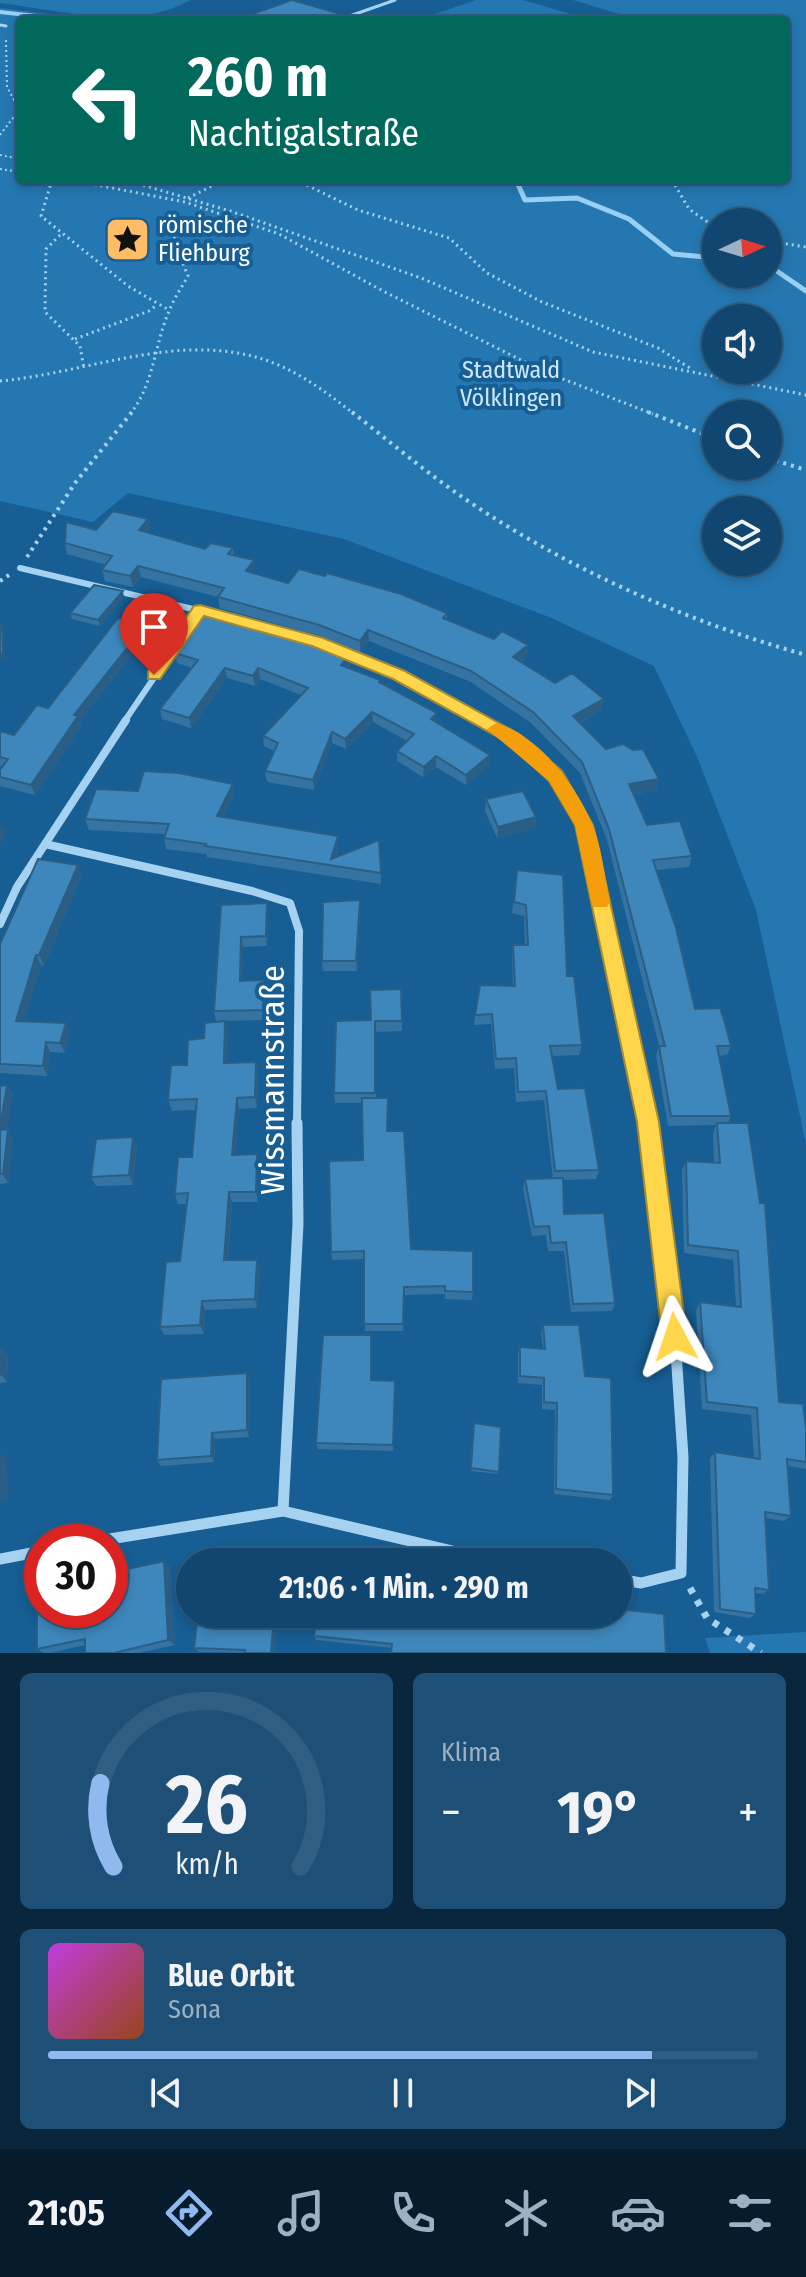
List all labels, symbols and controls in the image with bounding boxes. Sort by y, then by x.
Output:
text: 260 m [188,44,328,111]
icon: left [56,48,160,152]
text: Nachtigalstraße [188,112,419,156]
north arrow [702,208,782,288]
map controls [702,208,782,576]
place label: römische Fliehburg [158,211,251,267]
place icon: römische Fliehburg [103,215,151,263]
button: sound [702,304,782,384]
park label: Stadtwald Völklingen [460,356,562,412]
button: search [702,400,782,480]
button: layers [702,496,782,576]
pin [120,593,188,675]
icon: arrive [132,605,176,649]
street label: Wissmannstraße [252,965,293,1195]
position arrow [633,1295,717,1379]
speed limit sign: 30 [24,1524,128,1628]
text: 21:06 · 1 Min. · 290 m [279,1570,529,1606]
text: Klima [441,1737,501,1768]
text: 26 [164,1755,248,1855]
text: 19° [557,1777,642,1849]
text: − [441,1786,461,1839]
text: + [738,1786,758,1839]
text: km/h [175,1847,238,1882]
text: Blue Orbit [168,1958,294,1994]
text: Sona [168,1994,221,2025]
icon: previous [144,2071,188,2115]
icon: pause [381,2071,425,2115]
icon: next [618,2071,662,2115]
icon: directions [161,2185,217,2241]
icon: music [273,2185,329,2241]
icon: phone [385,2185,441,2241]
icon: climate [498,2185,554,2241]
icon: car [610,2185,666,2241]
icon: filters [722,2185,778,2241]
text: 21:05 [28,2191,105,2235]

